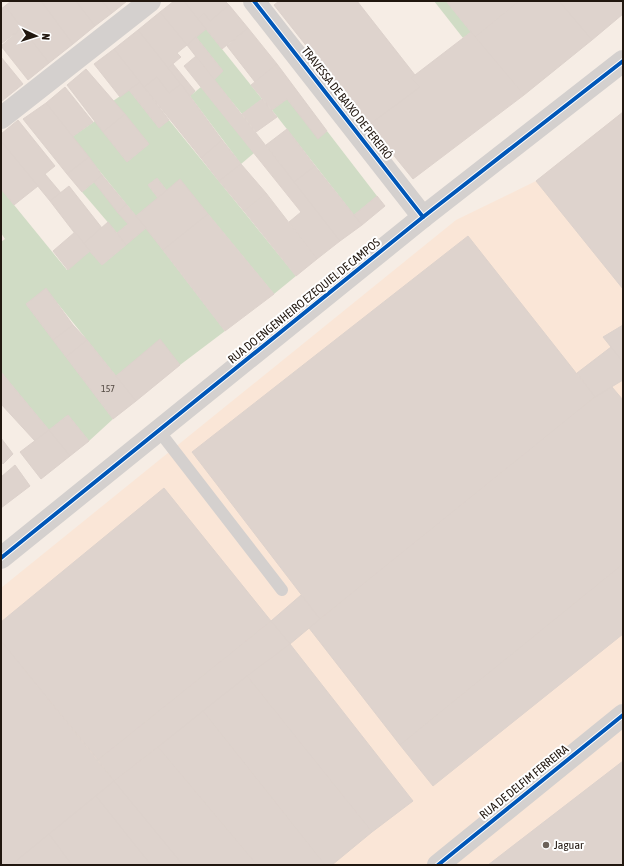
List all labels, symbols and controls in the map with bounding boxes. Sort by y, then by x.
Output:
north arrow [16,16,56,56]
text: N [40,33,52,40]
street label: TRAVESSA DE BAIXO DE PEREIRÓ [299,44,395,162]
street label: RUA DO ENGENHEIRO EZEQUIEL DE CAMPOS [225,235,383,367]
house number: 157 [101,383,115,394]
street label: RUA DE DELFIM FERREIRA [477,742,571,822]
place label: Jaguar [554,838,584,852]
marker: Jaguar [541,840,551,850]

